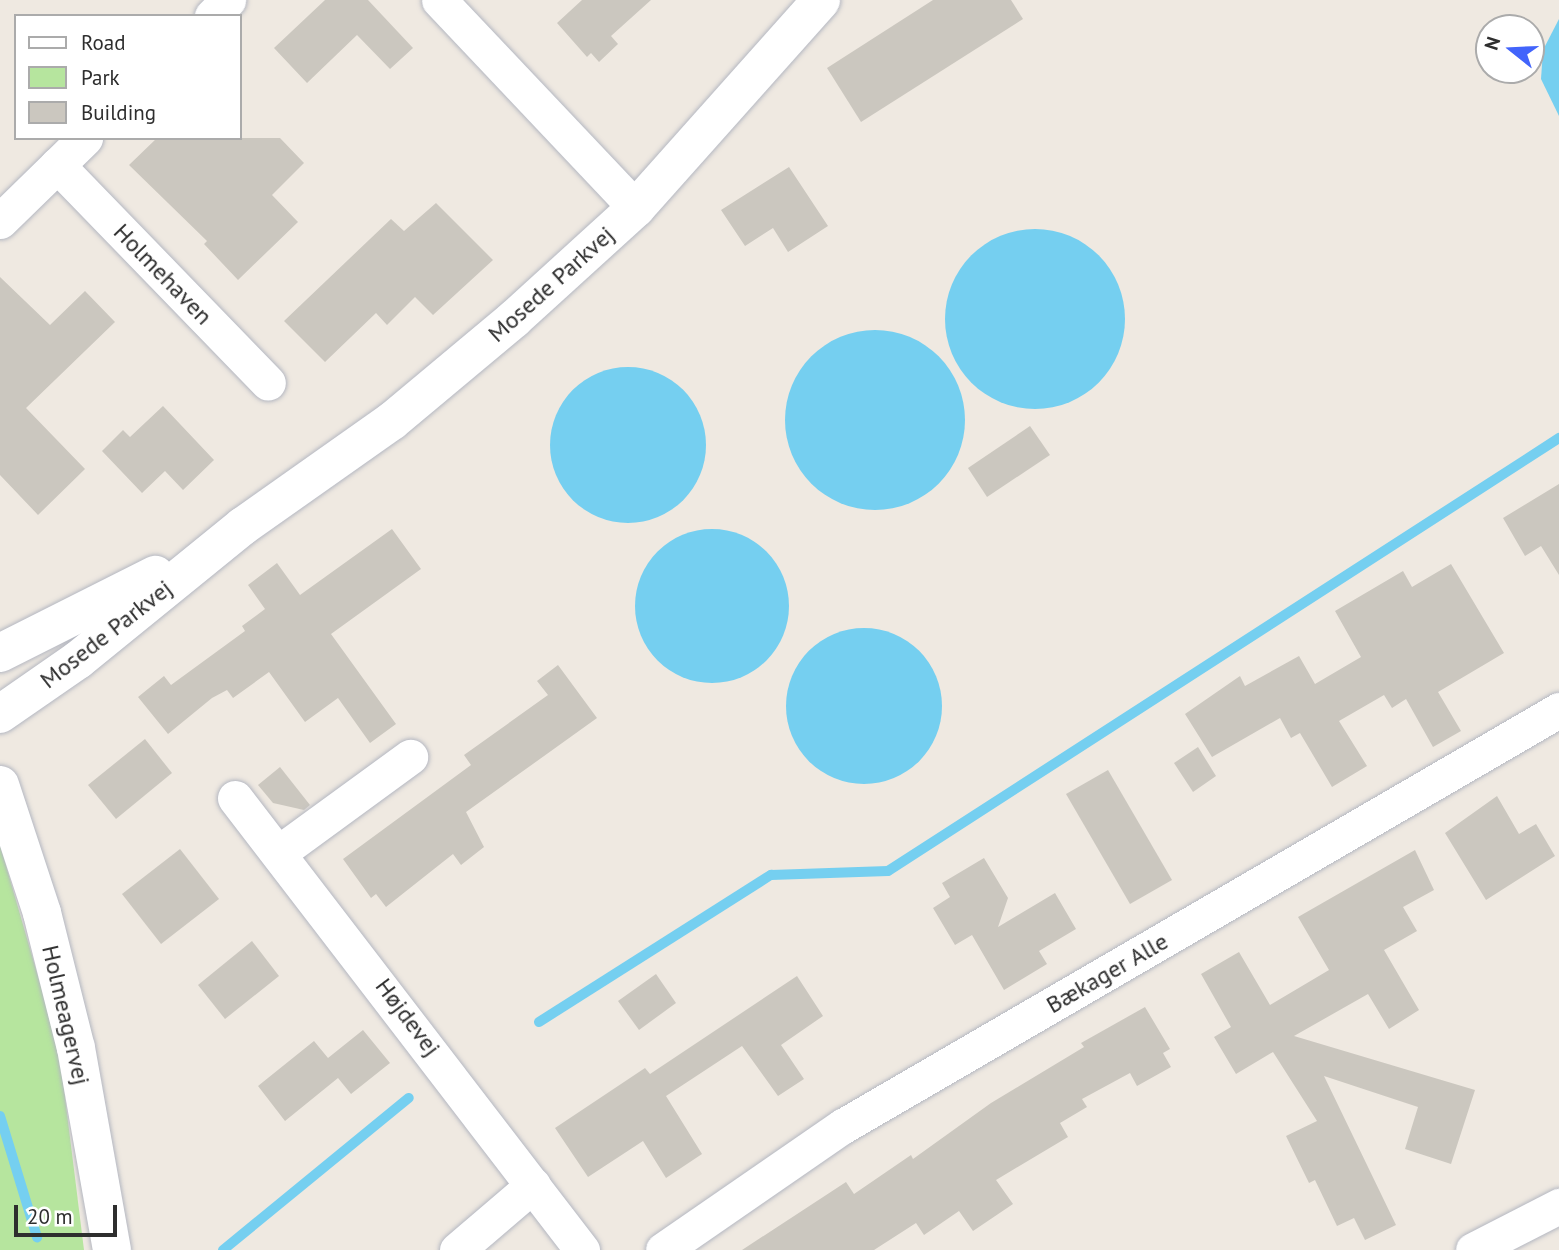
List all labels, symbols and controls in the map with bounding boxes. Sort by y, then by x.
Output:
legend [14,14,242,140]
north arrow [1475,14,1545,84]
text: Road [81,29,125,56]
text: N [1479,33,1505,53]
text: Park [81,64,120,91]
text: Building [81,99,156,126]
street label: Holmehaven [108,217,218,331]
street label: Mosede Parkvej [482,220,620,348]
street label: Mosede Parkvej [34,574,178,694]
street label: Bækager Alle [1041,926,1173,1020]
street label: Holmeagervej [36,942,96,1088]
street label: Højdevej [369,972,447,1062]
scale bar [18,1190,121,1234]
text: 20 m [27,1203,73,1230]

